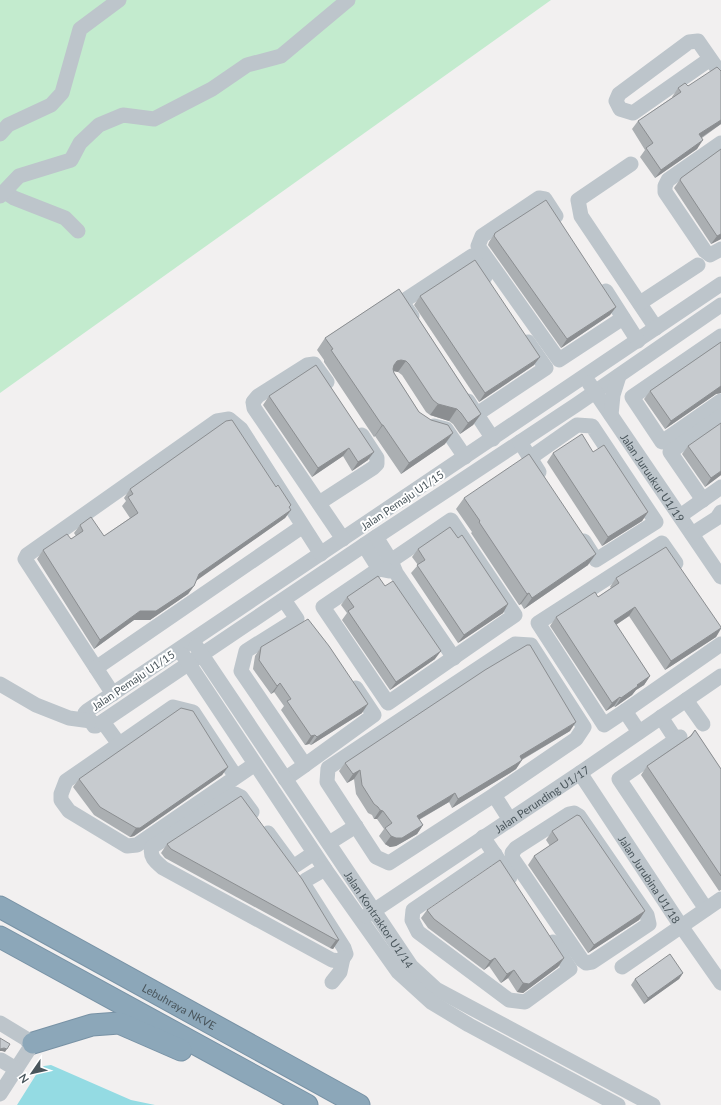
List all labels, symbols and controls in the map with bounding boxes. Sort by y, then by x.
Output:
street label: Jalan Juruukur U1/19 [618,431,688,524]
street label: Jalan Pemaju U1/15 [358,467,446,533]
street label: Jalan Pemaju U1/15 [89,647,177,713]
street label: Jalan Perunding U1/17 [492,762,591,835]
street label: Jalan Jurubina U1/18 [616,832,684,926]
street label: Jalan Kontraktor U1/14 [342,868,417,971]
street label: Lebuhraya NKVE [140,980,219,1032]
north arrow [12,1053,52,1093]
text: N [16,1072,31,1086]

